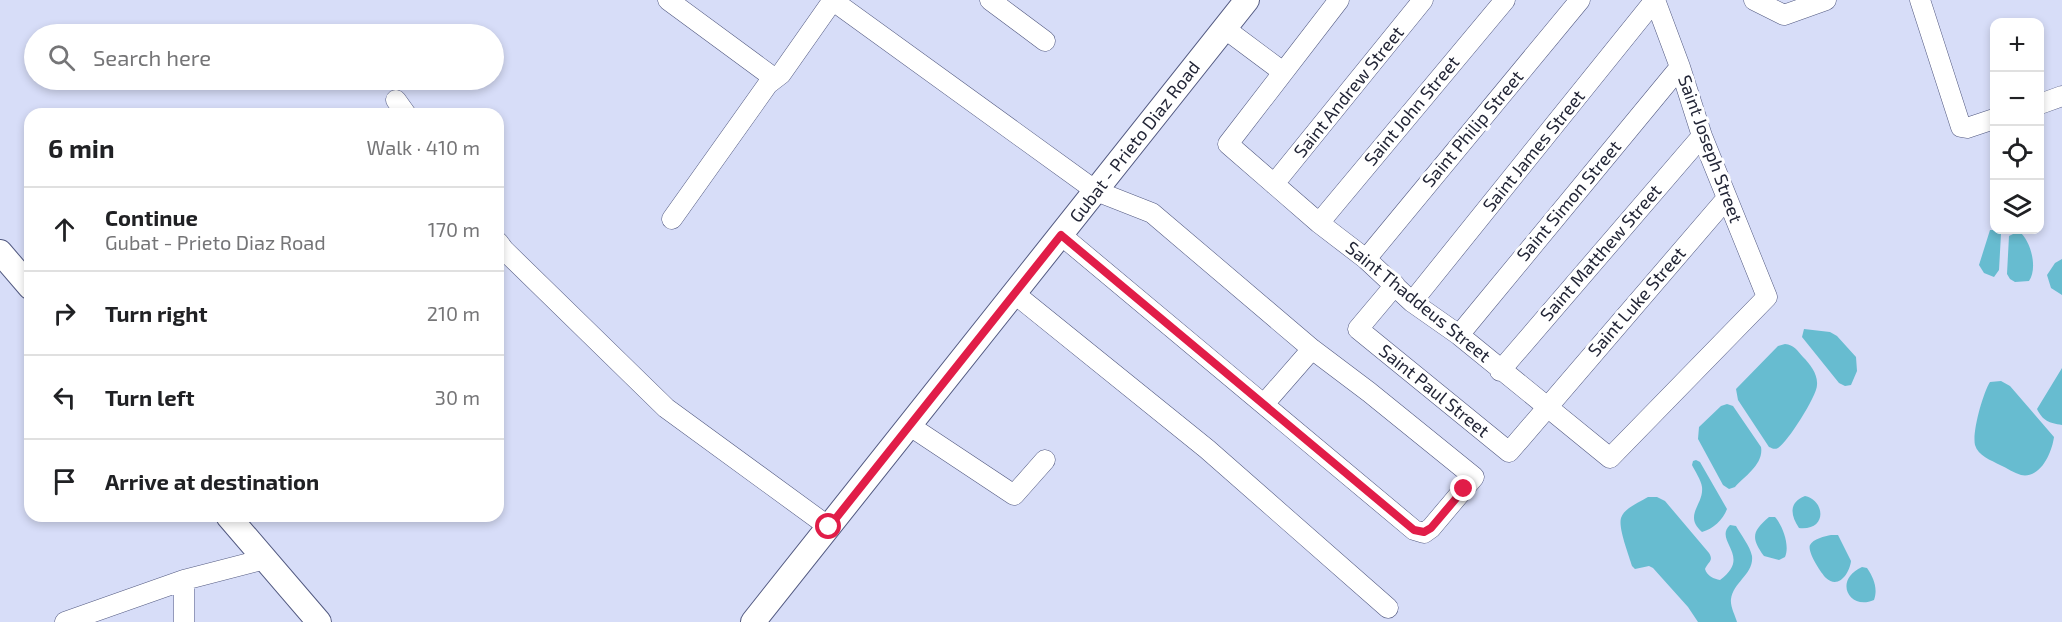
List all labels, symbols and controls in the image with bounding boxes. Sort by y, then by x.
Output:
map controls [1990,18,2044,234]
button: + [1990,18,2044,72]
street label: Saint Andrew Street [1289,21,1408,161]
search box [24,24,504,90]
icon: search [45,41,78,74]
text: Search here [93,44,211,70]
street label: Saint John Street [1359,51,1464,170]
street label: Gubat - Prieto Diaz Road [1064,56,1204,226]
street label: Saint Philip Street [1417,65,1528,191]
street label: Saint Joseph Street [1674,72,1748,226]
button: − [1990,72,2044,126]
street label: Saint James Street [1477,85,1589,216]
button: locate [1990,126,2044,180]
text: 6 min [48,132,115,163]
text: Walk · 410 m [366,135,480,159]
street label: Saint Simon Street [1511,135,1625,265]
street label: Saint Matthew Street [1535,179,1666,325]
button: layers [1990,180,2044,234]
text: Continue [105,204,198,230]
icon: ahead [48,213,81,246]
text: 170 m [428,217,480,241]
text: Gubat - Prieto Diaz Road [105,230,326,254]
street label: Saint Thaddeus Street [1342,236,1496,366]
street label: Saint Luke Street [1583,242,1690,361]
icon: right [48,297,81,330]
text: Turn right [105,300,207,326]
text: 210 m [427,301,480,325]
street label: Saint Paul Street [1375,339,1494,441]
icon: left [48,381,81,414]
text: Turn left [105,384,194,410]
text: 30 m [435,385,480,409]
icon: arrive [48,465,81,498]
text: Arrive at destination [105,468,319,494]
route end [1450,475,1476,501]
route start [815,513,841,539]

